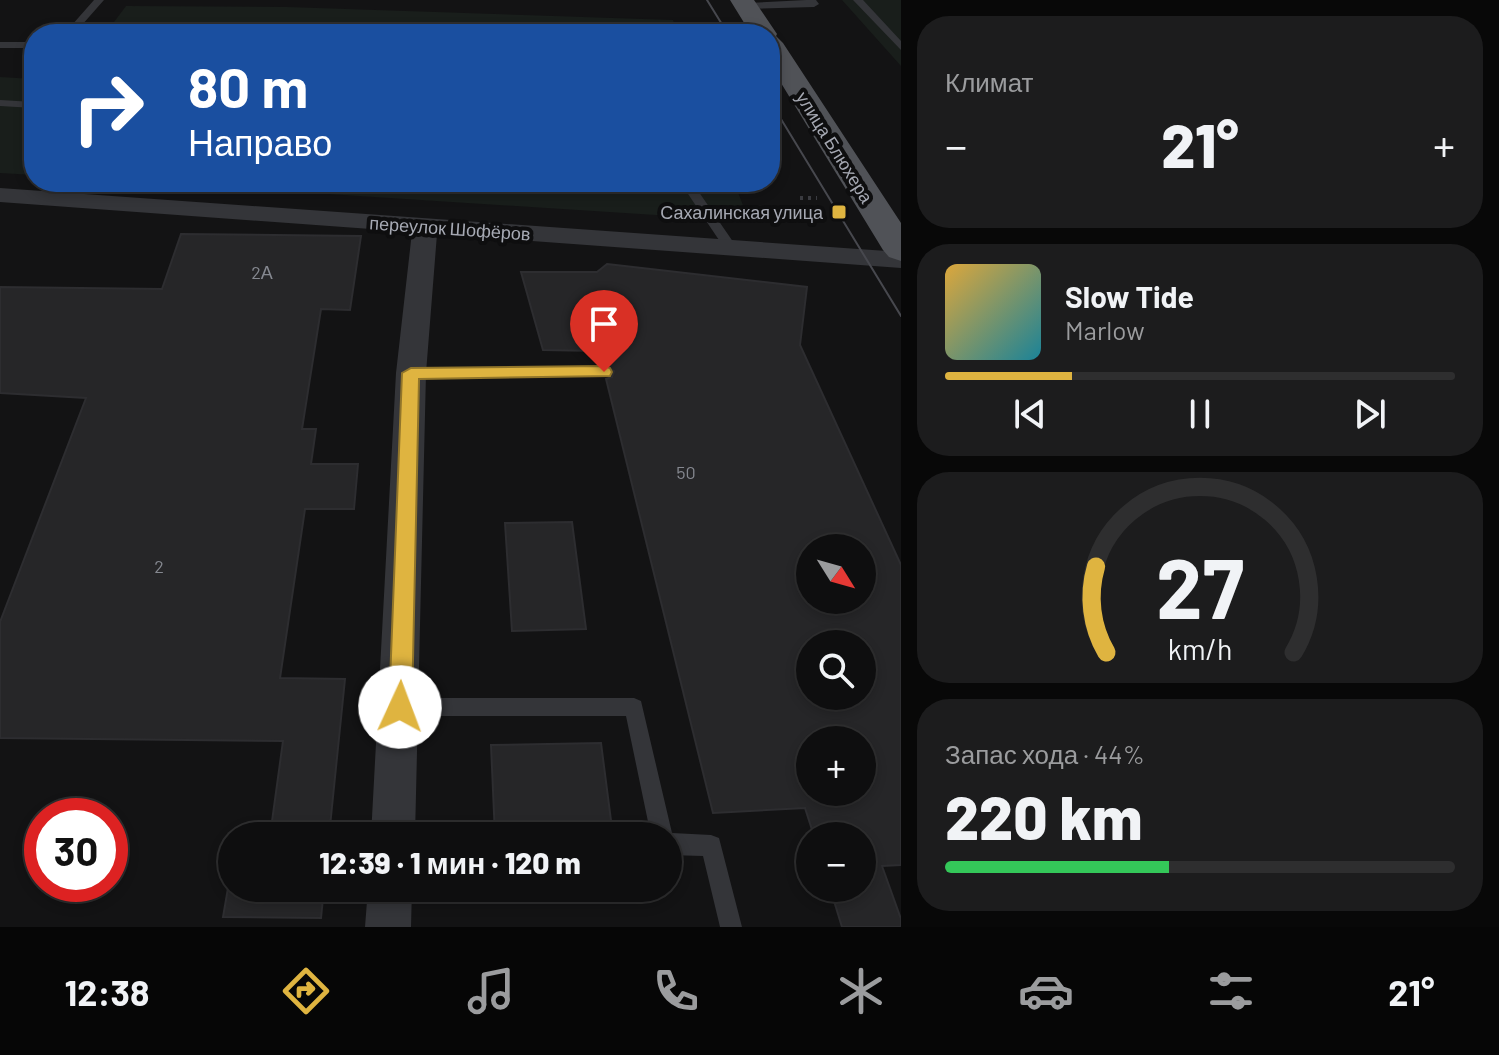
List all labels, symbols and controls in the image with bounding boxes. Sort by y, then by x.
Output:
text: 80 m [188,52,308,119]
icon: right [56,56,160,160]
text: Климат [945,66,1034,97]
street label: улица Блюхера [792,87,879,208]
text: 21° [1161,108,1239,180]
text: − [945,118,967,171]
text: + [1433,118,1455,171]
text: Направо [188,120,332,163]
place label: Сахалинская улица [660,201,824,223]
marker: Сахалинская улица [830,203,848,221]
street label: переулок Шофёров [369,211,531,245]
house number: 2А [251,261,273,283]
text: Slow Tide [1065,278,1194,314]
pin [570,290,638,372]
icon: arrive [582,302,626,346]
text: Marlow [1065,314,1145,345]
icon: previous [1008,392,1052,436]
icon: pause [1178,392,1222,436]
icon: next [1348,392,1392,436]
house number: 50 [676,461,696,483]
north arrow [796,534,876,614]
map controls [796,534,876,902]
text: 27 [1156,536,1244,636]
house number: 2 [154,555,164,577]
button: search [796,630,876,710]
text: km/h [1168,632,1232,667]
position arrow [358,665,442,749]
button: + [796,726,876,806]
text: Запас хода · 44% [945,738,1145,769]
text: 220 km [945,780,1143,852]
speed limit sign: 30 [24,798,128,902]
button: − [796,822,876,902]
text: 12:39 · 1 мин · 120 m [319,844,581,880]
icon: directions [278,963,334,1019]
icon: music [463,963,519,1019]
icon: phone [648,963,704,1019]
icon: climate [833,963,889,1019]
icon: car [1018,963,1074,1019]
icon: filters [1203,963,1259,1019]
text: 12:38 [64,970,149,1013]
text: 21° [1388,970,1434,1013]

